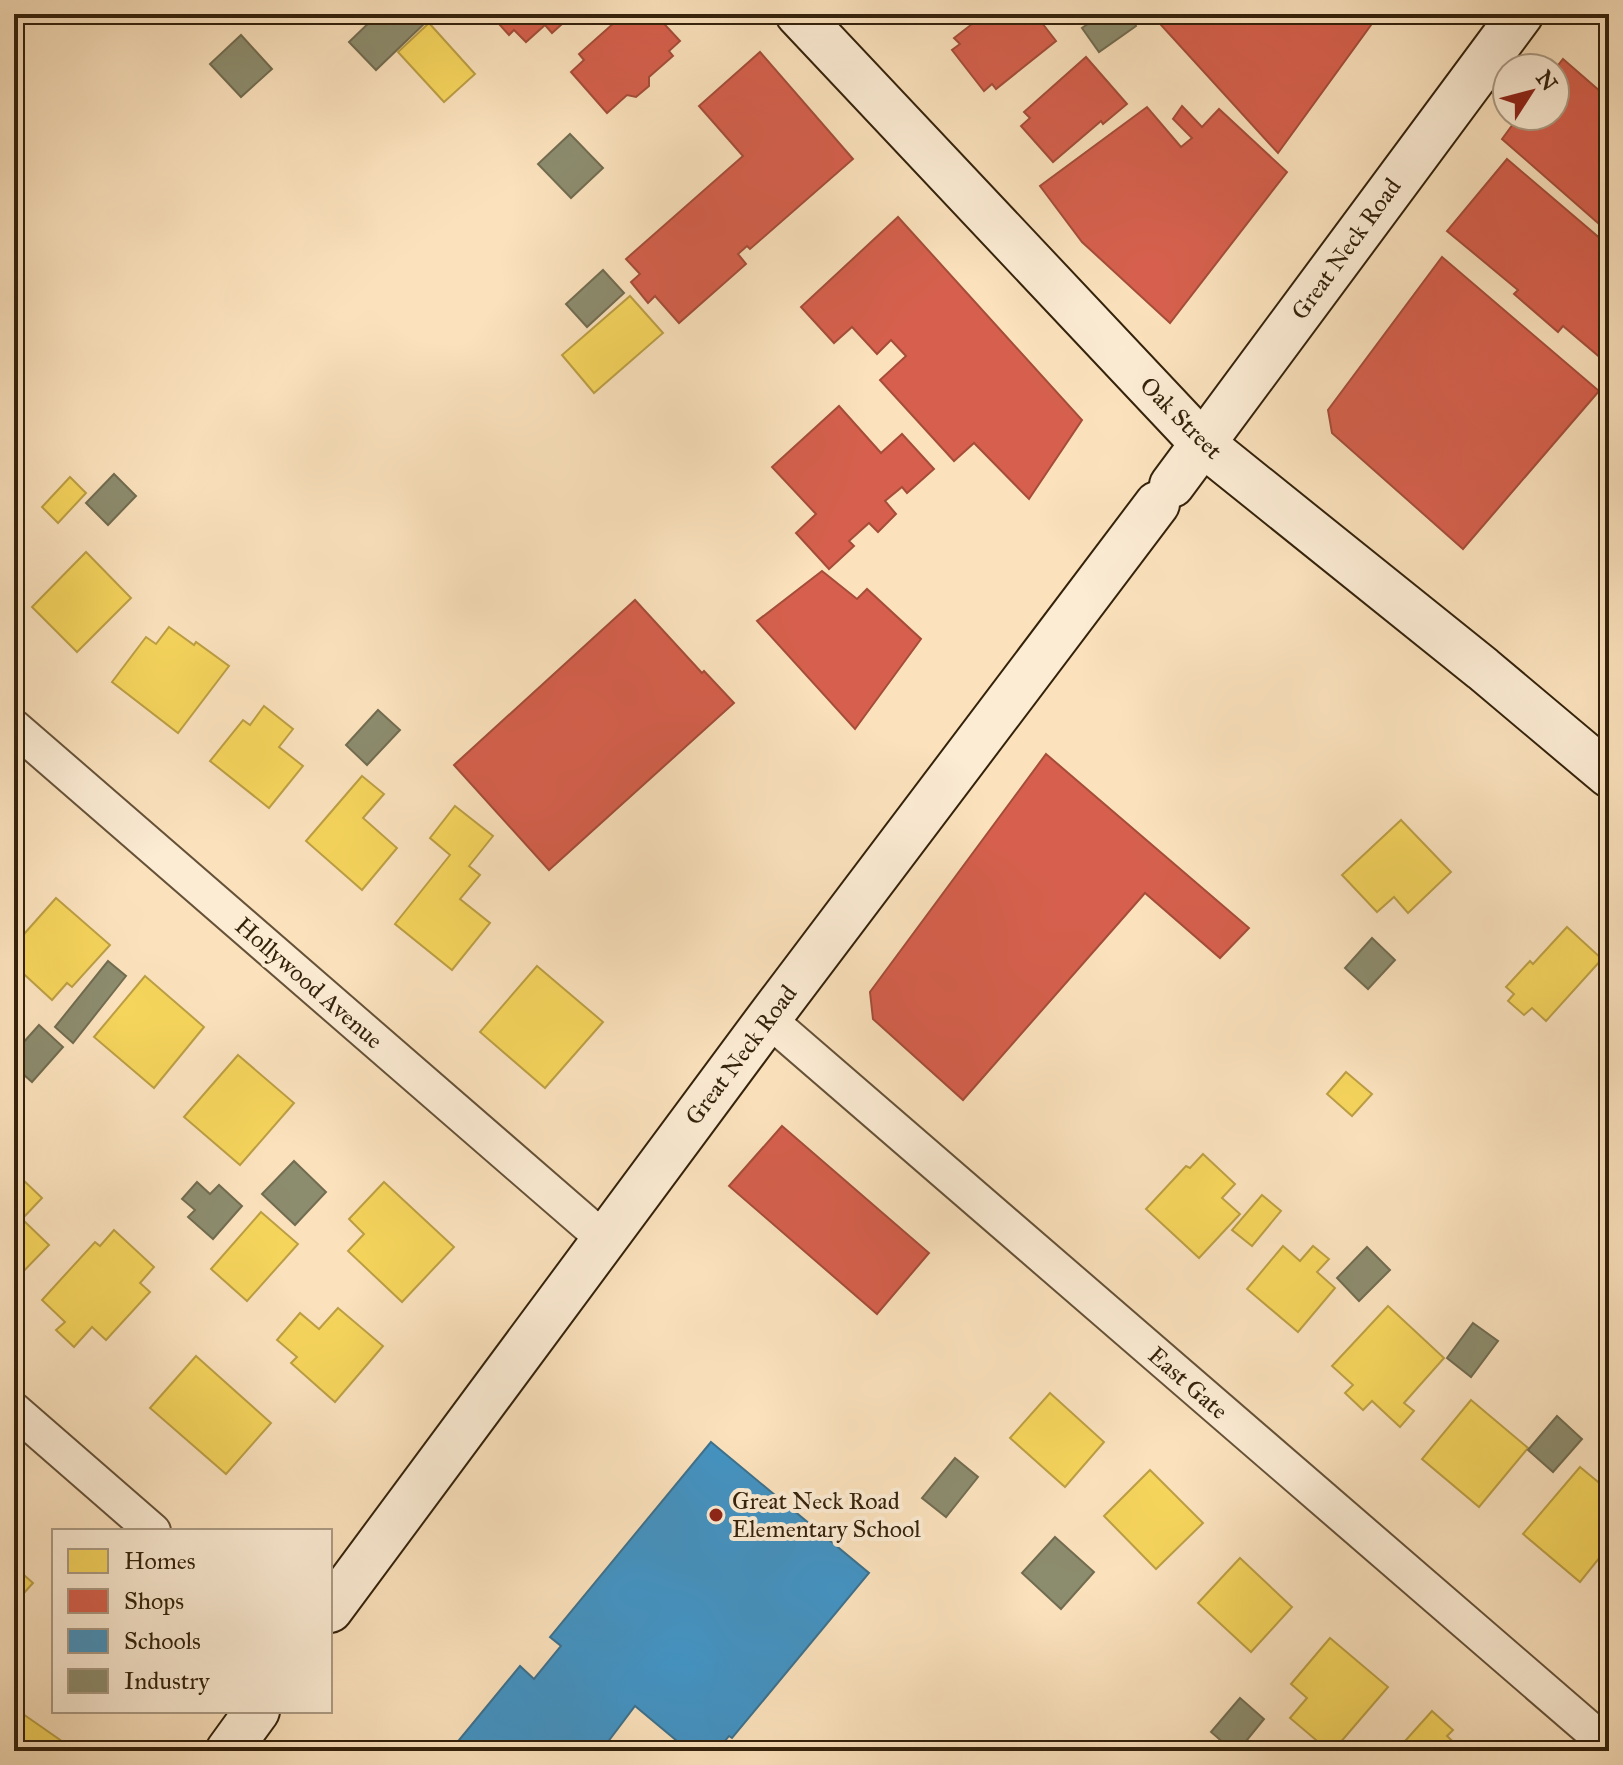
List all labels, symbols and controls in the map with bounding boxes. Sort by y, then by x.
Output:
north arrow [1491,52,1571,132]
text: N [1530,65,1563,96]
street label: Great Neck Road [1285,172,1407,326]
street label: Oak Street [1133,370,1229,466]
street label: Hollywood Avenue [229,911,389,1055]
street label: Great Neck Road [679,979,803,1131]
street label: East Gate [1142,1340,1234,1426]
place label: Great Neck Road Elementary School [732,1486,921,1544]
marker: Great Neck Road Elementary School [707,1506,725,1524]
legend [52,1529,332,1713]
text: Homes [124,1546,196,1576]
text: Shops [124,1586,184,1616]
text: Schools [124,1626,201,1656]
text: Industry [124,1666,210,1696]

